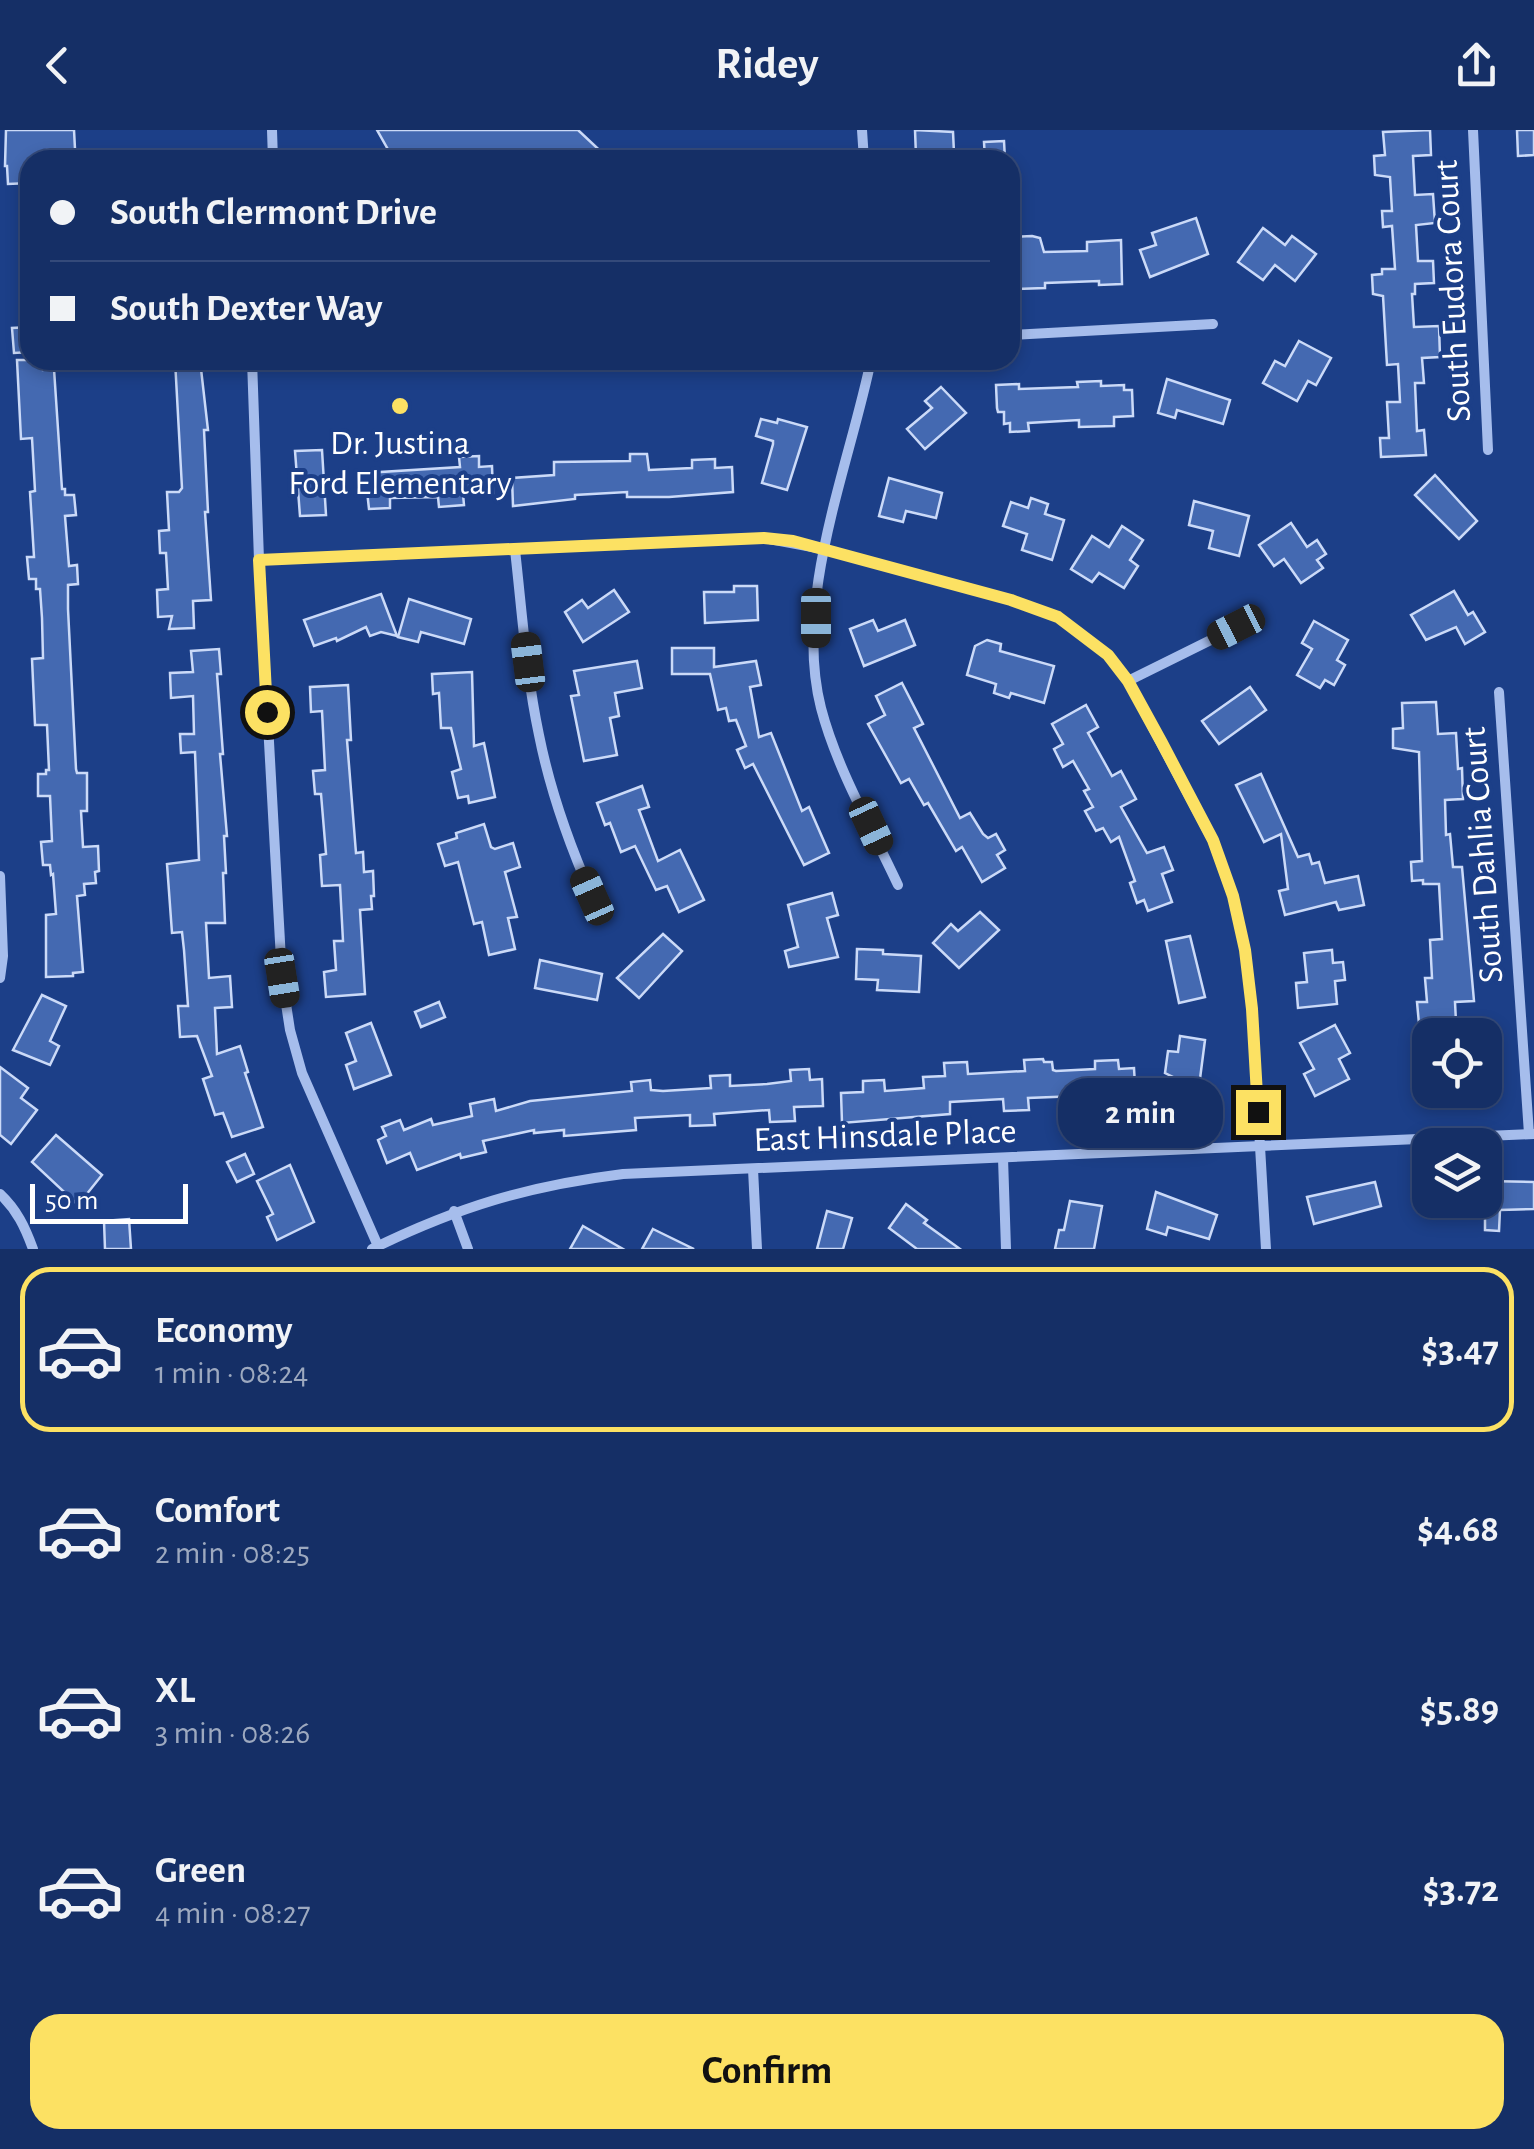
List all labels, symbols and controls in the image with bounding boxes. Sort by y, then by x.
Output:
icon: back [30,38,85,93]
icon: share [1449,38,1504,93]
text: Ridey [715,42,819,87]
street label: South Eudora Court [1429,159,1477,423]
text: South Clermont Drive [110,194,437,232]
text: South Dexter Way [110,290,383,328]
marker: Dr. Justina Ford Elementary [389,395,411,417]
place label: Dr. Justina Ford Elementary [288,426,512,501]
car [801,588,831,648]
car [1202,600,1270,654]
car [509,630,547,694]
route start [245,690,290,735]
street label: South Dahlia Court [1457,726,1509,984]
car [845,792,897,860]
car [566,862,618,930]
car [262,946,302,1010]
map controls [1412,1018,1502,1218]
button: locate [1412,1018,1502,1108]
callout: 2 min [1058,1077,1223,1147]
route end [1236,1090,1281,1135]
text: 2 min [1105,1097,1176,1129]
street label: East Hinsdale Place [753,1114,1017,1158]
button: layers [1412,1128,1502,1218]
scale bar [30,1179,188,1224]
text: 50 m [45,1187,99,1215]
icon: car [35,1305,125,1395]
text: Economy [155,1312,293,1350]
text: $3.47 [1421,1331,1499,1369]
text: 1 min · 08:24 [155,1357,308,1389]
icon: car [35,1485,125,1575]
text: Comfort [155,1492,280,1530]
text: $4.68 [1417,1511,1499,1549]
text: 2 min · 08:25 [155,1537,310,1569]
icon: car [35,1665,125,1755]
text: XL [155,1672,195,1710]
text: $5.89 [1420,1691,1499,1729]
text: 3 min · 08:26 [155,1717,310,1749]
icon: car [35,1845,125,1935]
text: Green [155,1852,246,1890]
text: $3.72 [1423,1871,1499,1909]
text: 4 min · 08:27 [155,1897,311,1929]
button: Confirm [30,2014,1504,2129]

